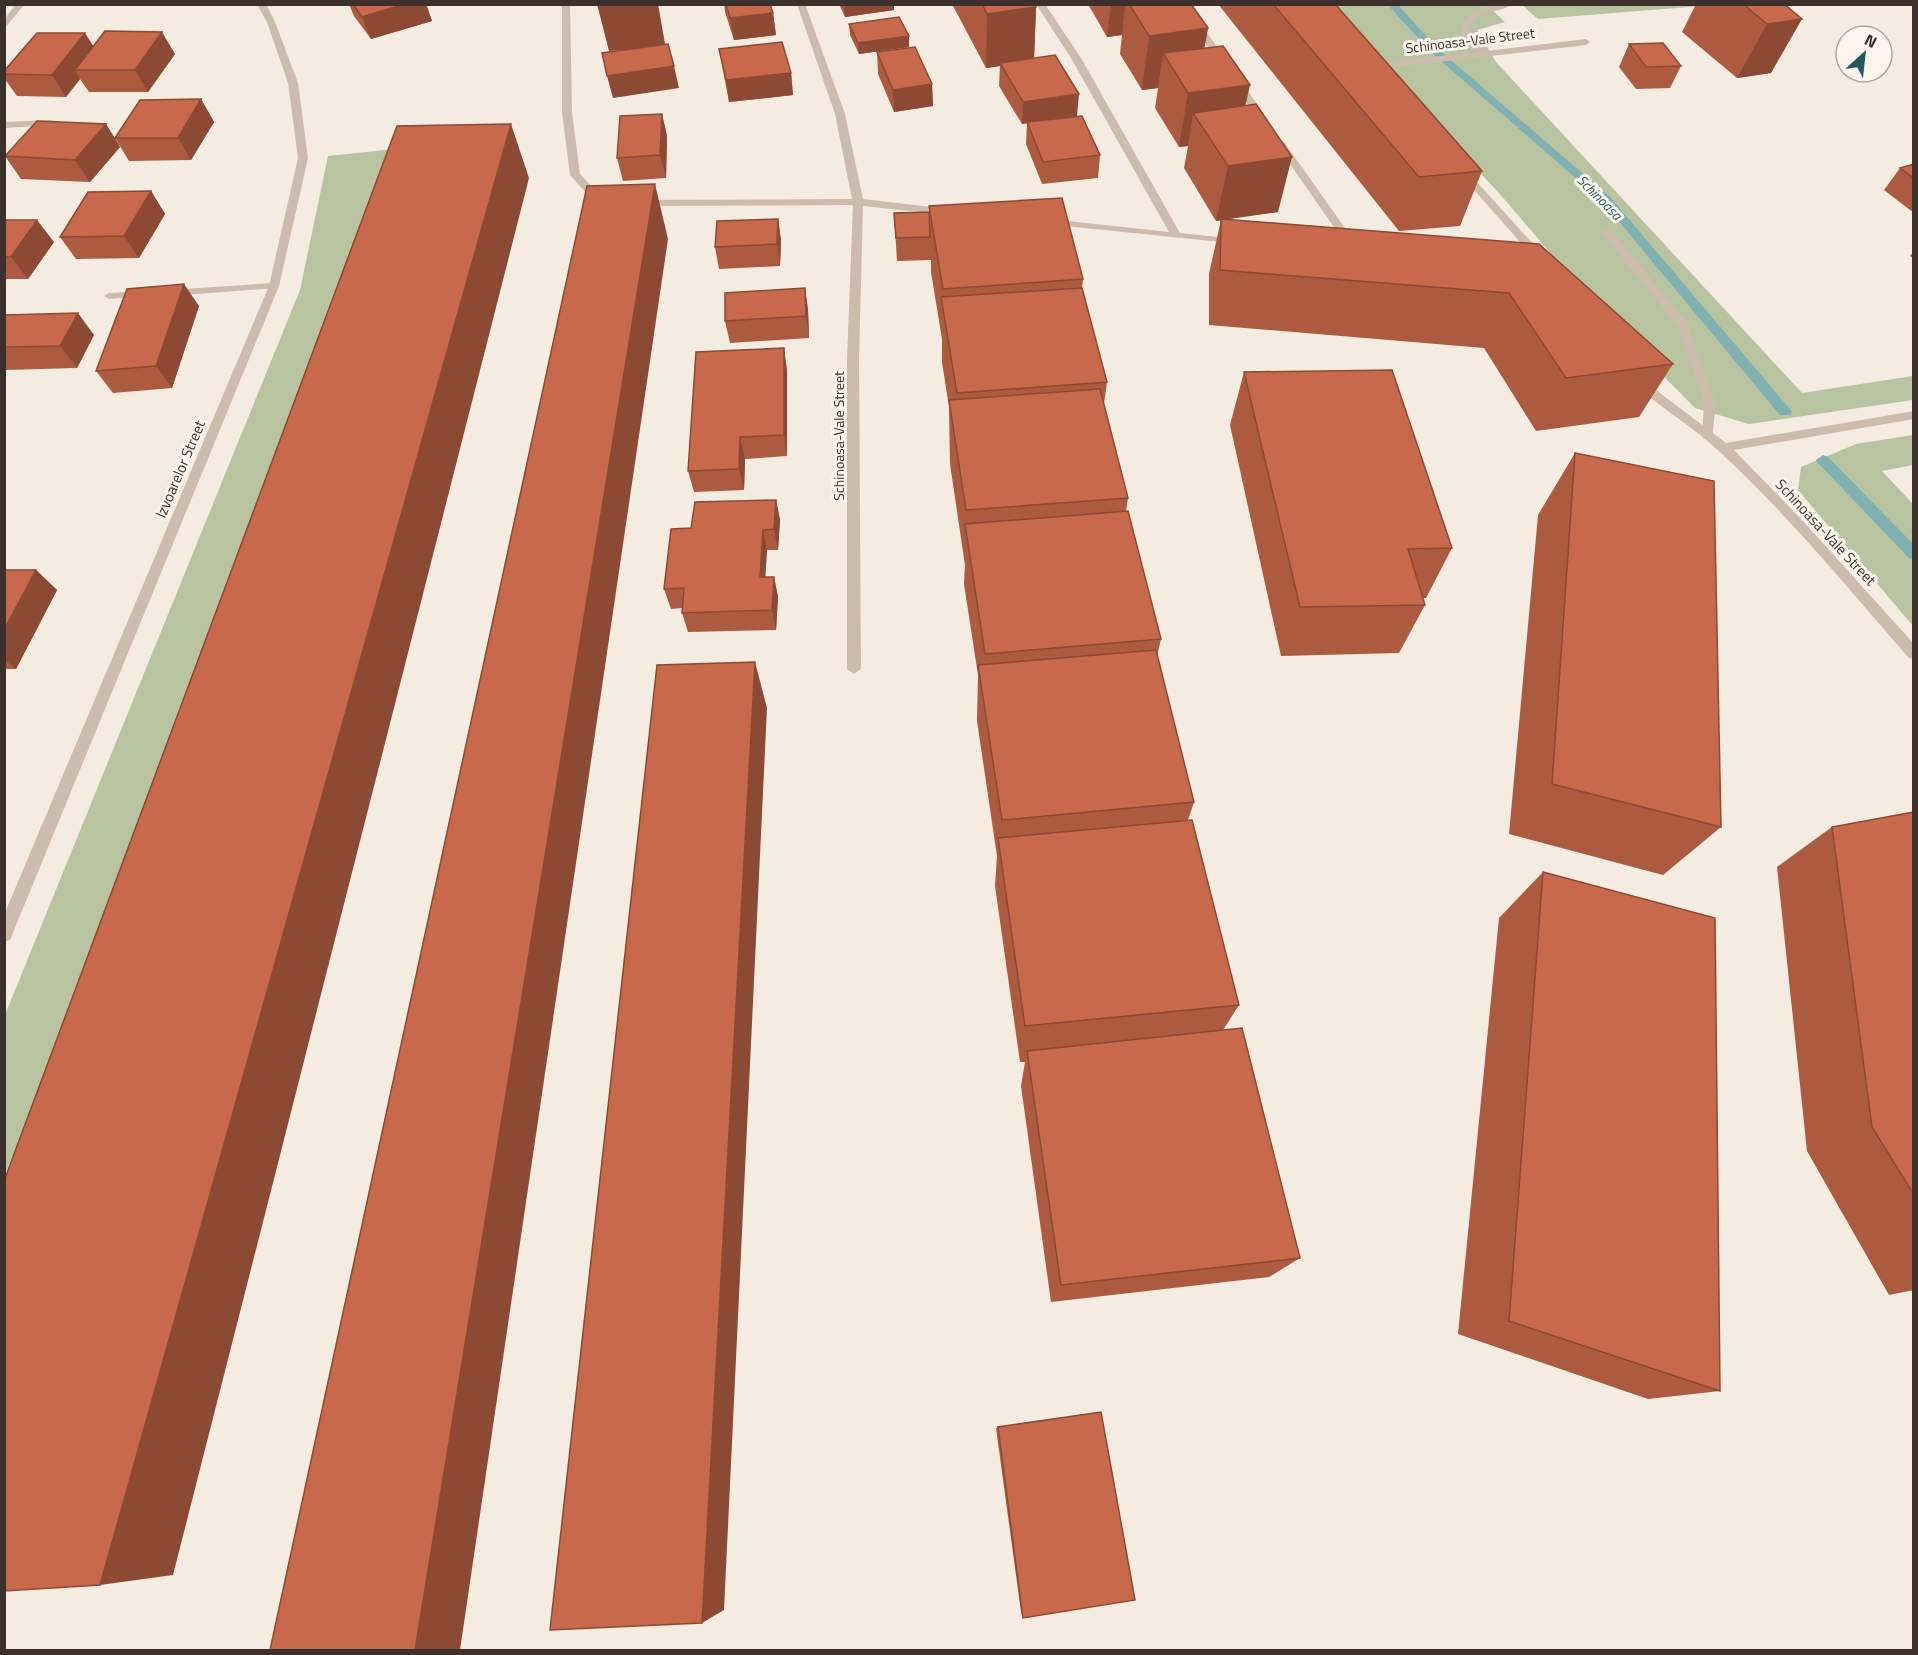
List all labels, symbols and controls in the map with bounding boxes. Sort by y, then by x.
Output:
street label: Schinoasa-Vale Street [1404,22,1536,58]
north arrow [1834,24,1894,84]
text: N [1860,27,1881,54]
water label: Schinoasa [1573,170,1628,225]
street label: Schinoasa-Vale Street [828,371,849,501]
street label: Izvoarelor Street [149,416,211,521]
street label: Schinoasa-Vale Street [1770,473,1882,591]

